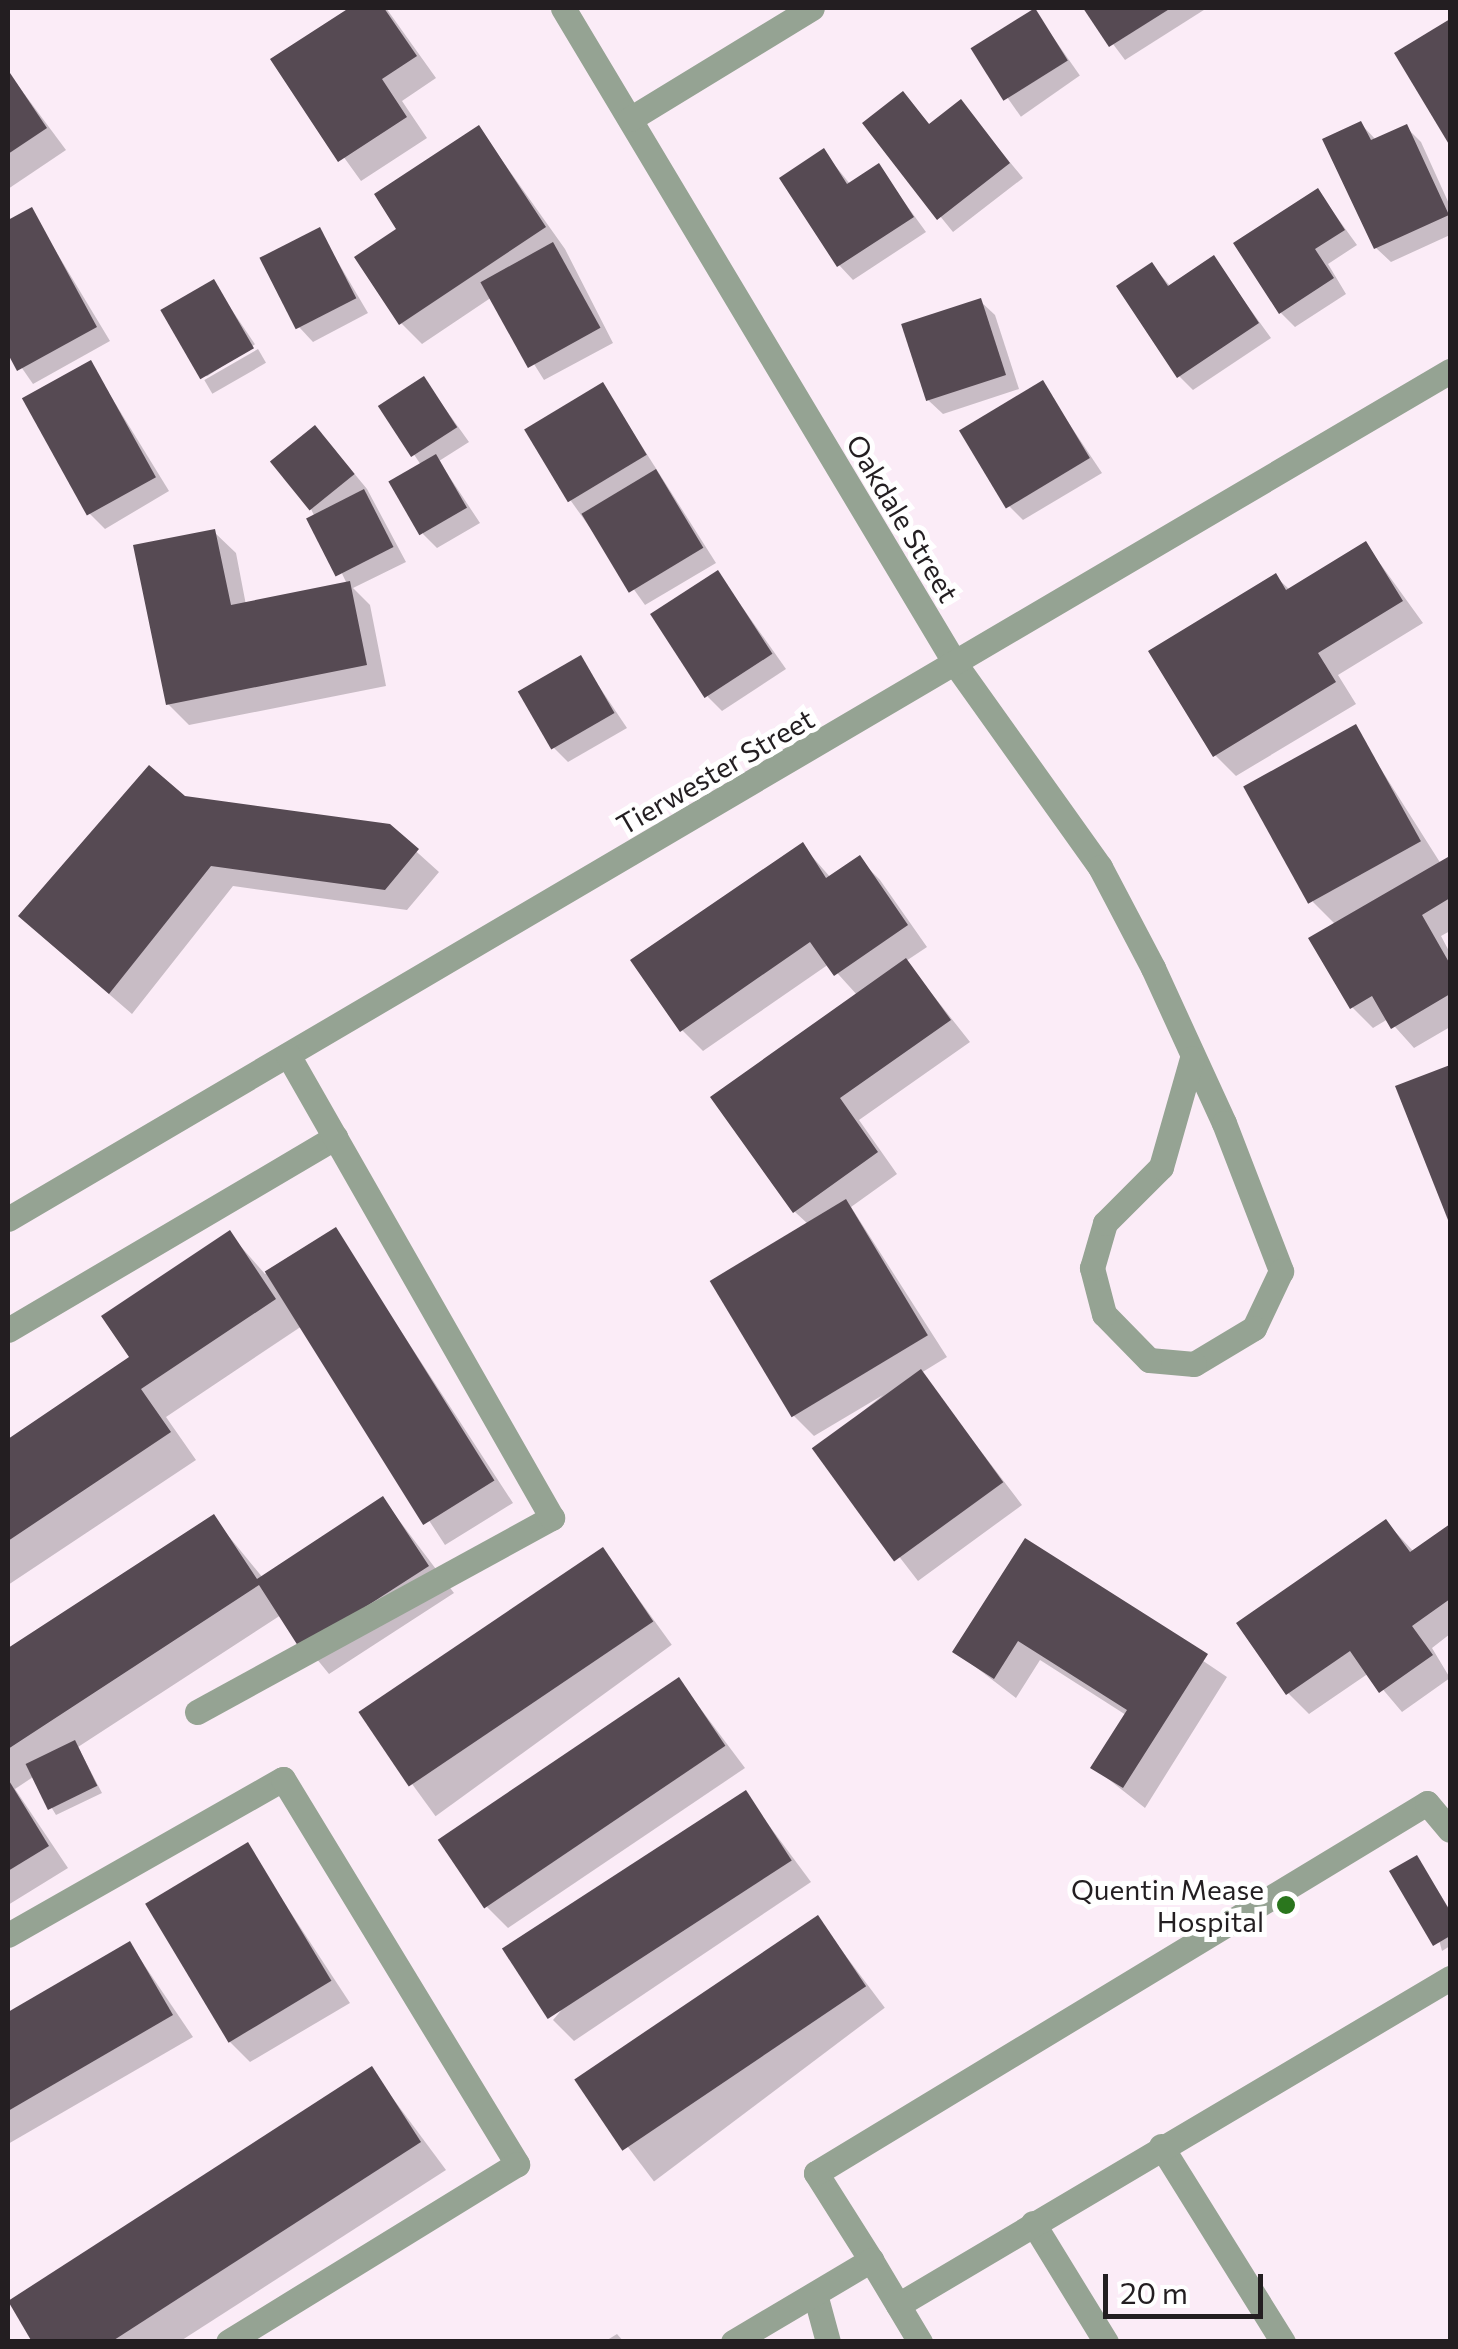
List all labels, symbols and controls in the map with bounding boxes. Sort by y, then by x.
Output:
street label: Oakdale Street [840,428,966,608]
street label: Tierwester Street [610,701,820,841]
place label: Quentin Mease Hospital [1071,1872,1264,1938]
marker: Quentin Mease Hospital [1273,1892,1299,1918]
scale bar [1108,2254,1268,2316]
text: 20 m [1120,2273,1188,2310]

